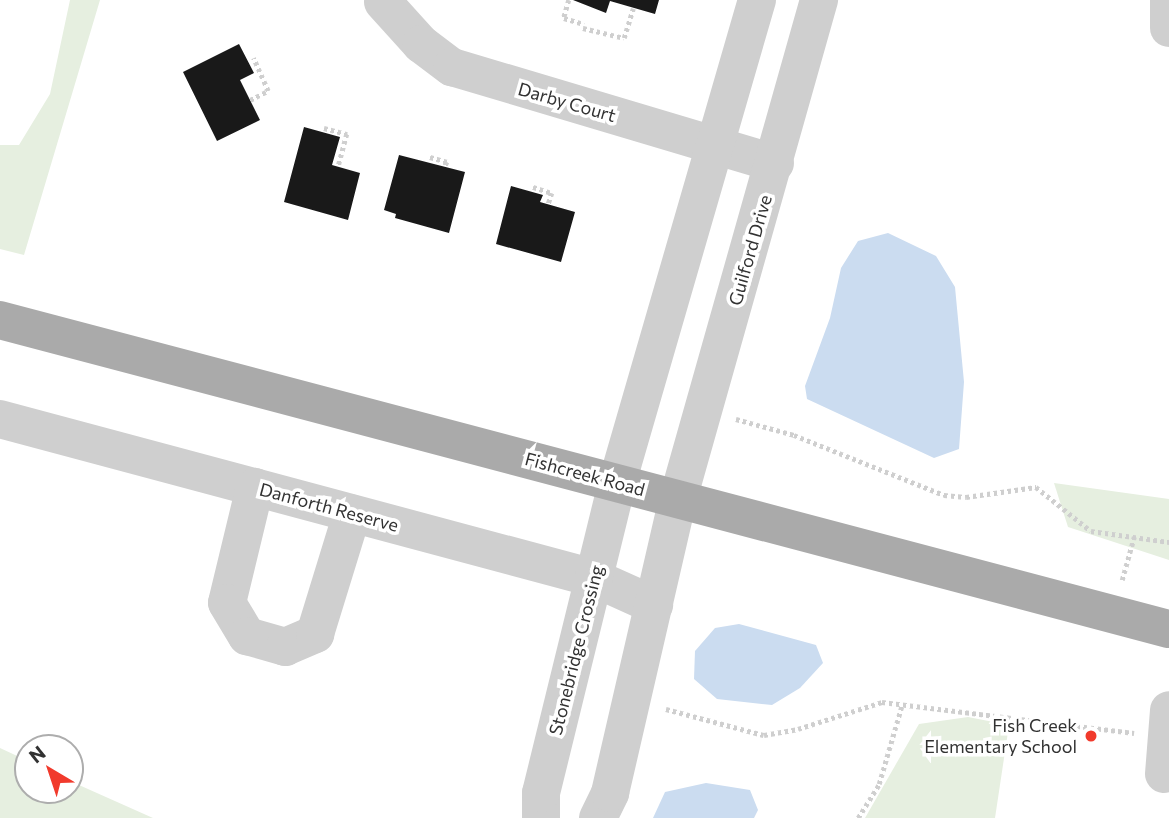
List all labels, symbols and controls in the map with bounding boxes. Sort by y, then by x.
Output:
street label: Darby Court [516,78,618,126]
street label: Guilford Drive [724,192,776,308]
street label: Fishcreek Road [523,448,647,500]
street label: Danforth Reserve [257,478,401,536]
street label: Stonebridge Crossing [544,563,608,737]
place label: Fish Creek Elementary School [924,715,1077,758]
marker: Fish Creek Elementary School [1083,728,1099,744]
north arrow [14,734,84,804]
text: N [24,740,50,767]

